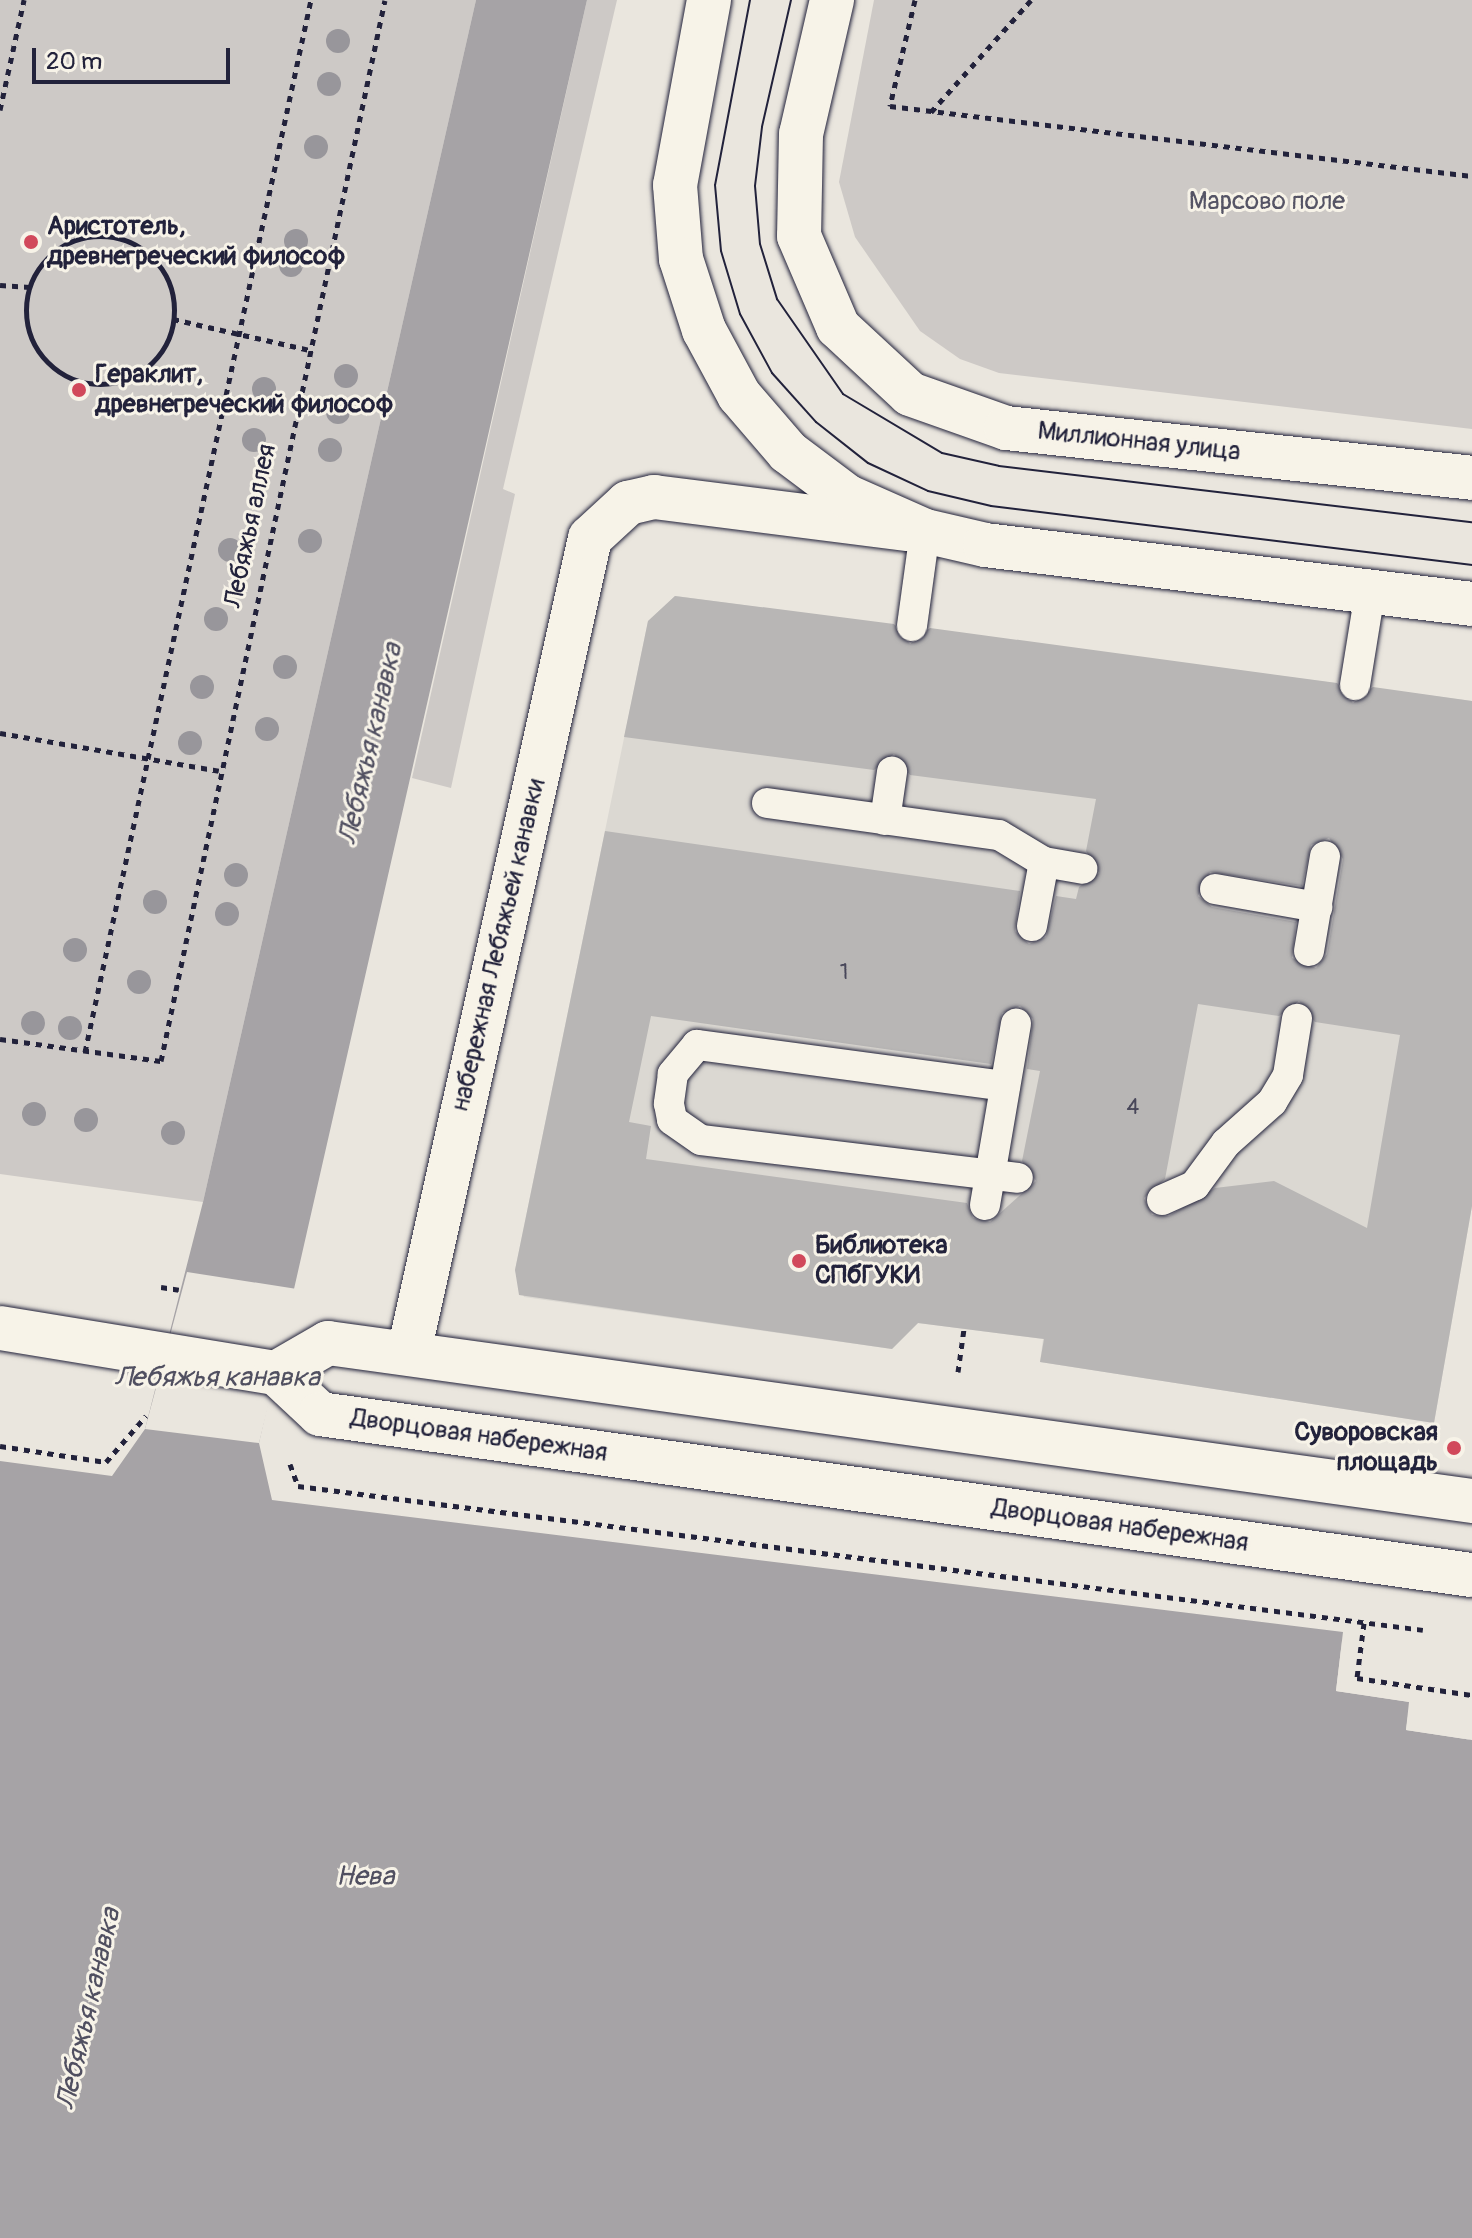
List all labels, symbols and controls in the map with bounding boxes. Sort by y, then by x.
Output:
scale bar [36,32,234,82]
text: 20 m [46,47,102,76]
park label: Марсово поле [1189,186,1345,218]
place label: Аристотель, древнегреческий философ [47,211,346,272]
marker: Аристотель, древнегреческий философ [22,233,40,251]
place label: Гераклит, древнегреческий философ [95,359,394,420]
marker: Гераклит, древнегреческий философ [70,381,88,399]
street label: Миллионная улица [1036,416,1242,468]
street label: Лебяжья аллея [218,441,284,611]
water label: Лебяжья канавка [332,640,410,848]
street label: набережная Лебяжьей канавки [446,776,552,1114]
house number: 1 [840,960,848,986]
house number: 4 [1127,1095,1139,1121]
place label: Библиотека СПбГУКИ [815,1230,948,1292]
marker: Библиотека СПбГУКИ [790,1252,808,1270]
water label: Лебяжья канавка [114,1361,320,1395]
street label: Дворцовая набережная [349,1403,609,1469]
place label: Суворовская площадь [1294,1417,1438,1478]
marker: Суворовская площадь [1445,1439,1463,1457]
street label: Дворцовая набережная [990,1493,1250,1559]
water label: Нева [336,1860,394,1894]
water label: Лебяжья канавка [50,1905,128,2113]

